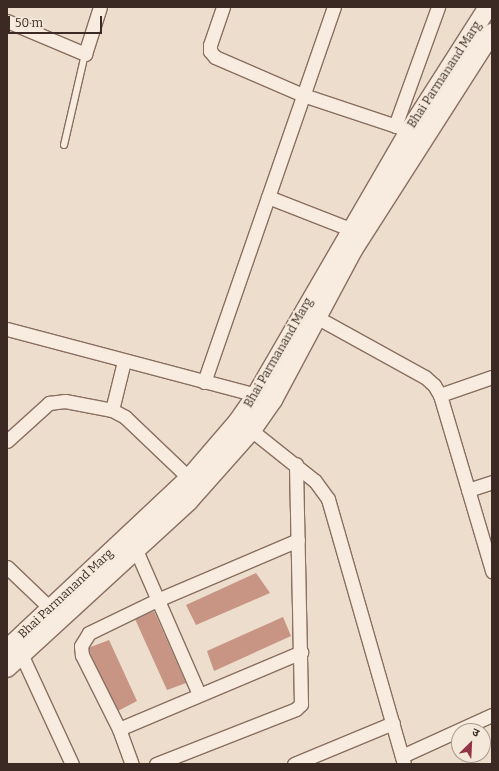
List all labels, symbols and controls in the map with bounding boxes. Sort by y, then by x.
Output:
scale bar [10,8,104,34]
text: 50 m [15,16,43,30]
street label: Bhai Parmanand Marg [405,19,485,131]
street label: Bhai Parmanand Marg [242,296,316,410]
street label: Bhai Parmanand Marg [16,546,116,642]
north arrow [451,723,491,763]
text: उ [470,725,481,740]

